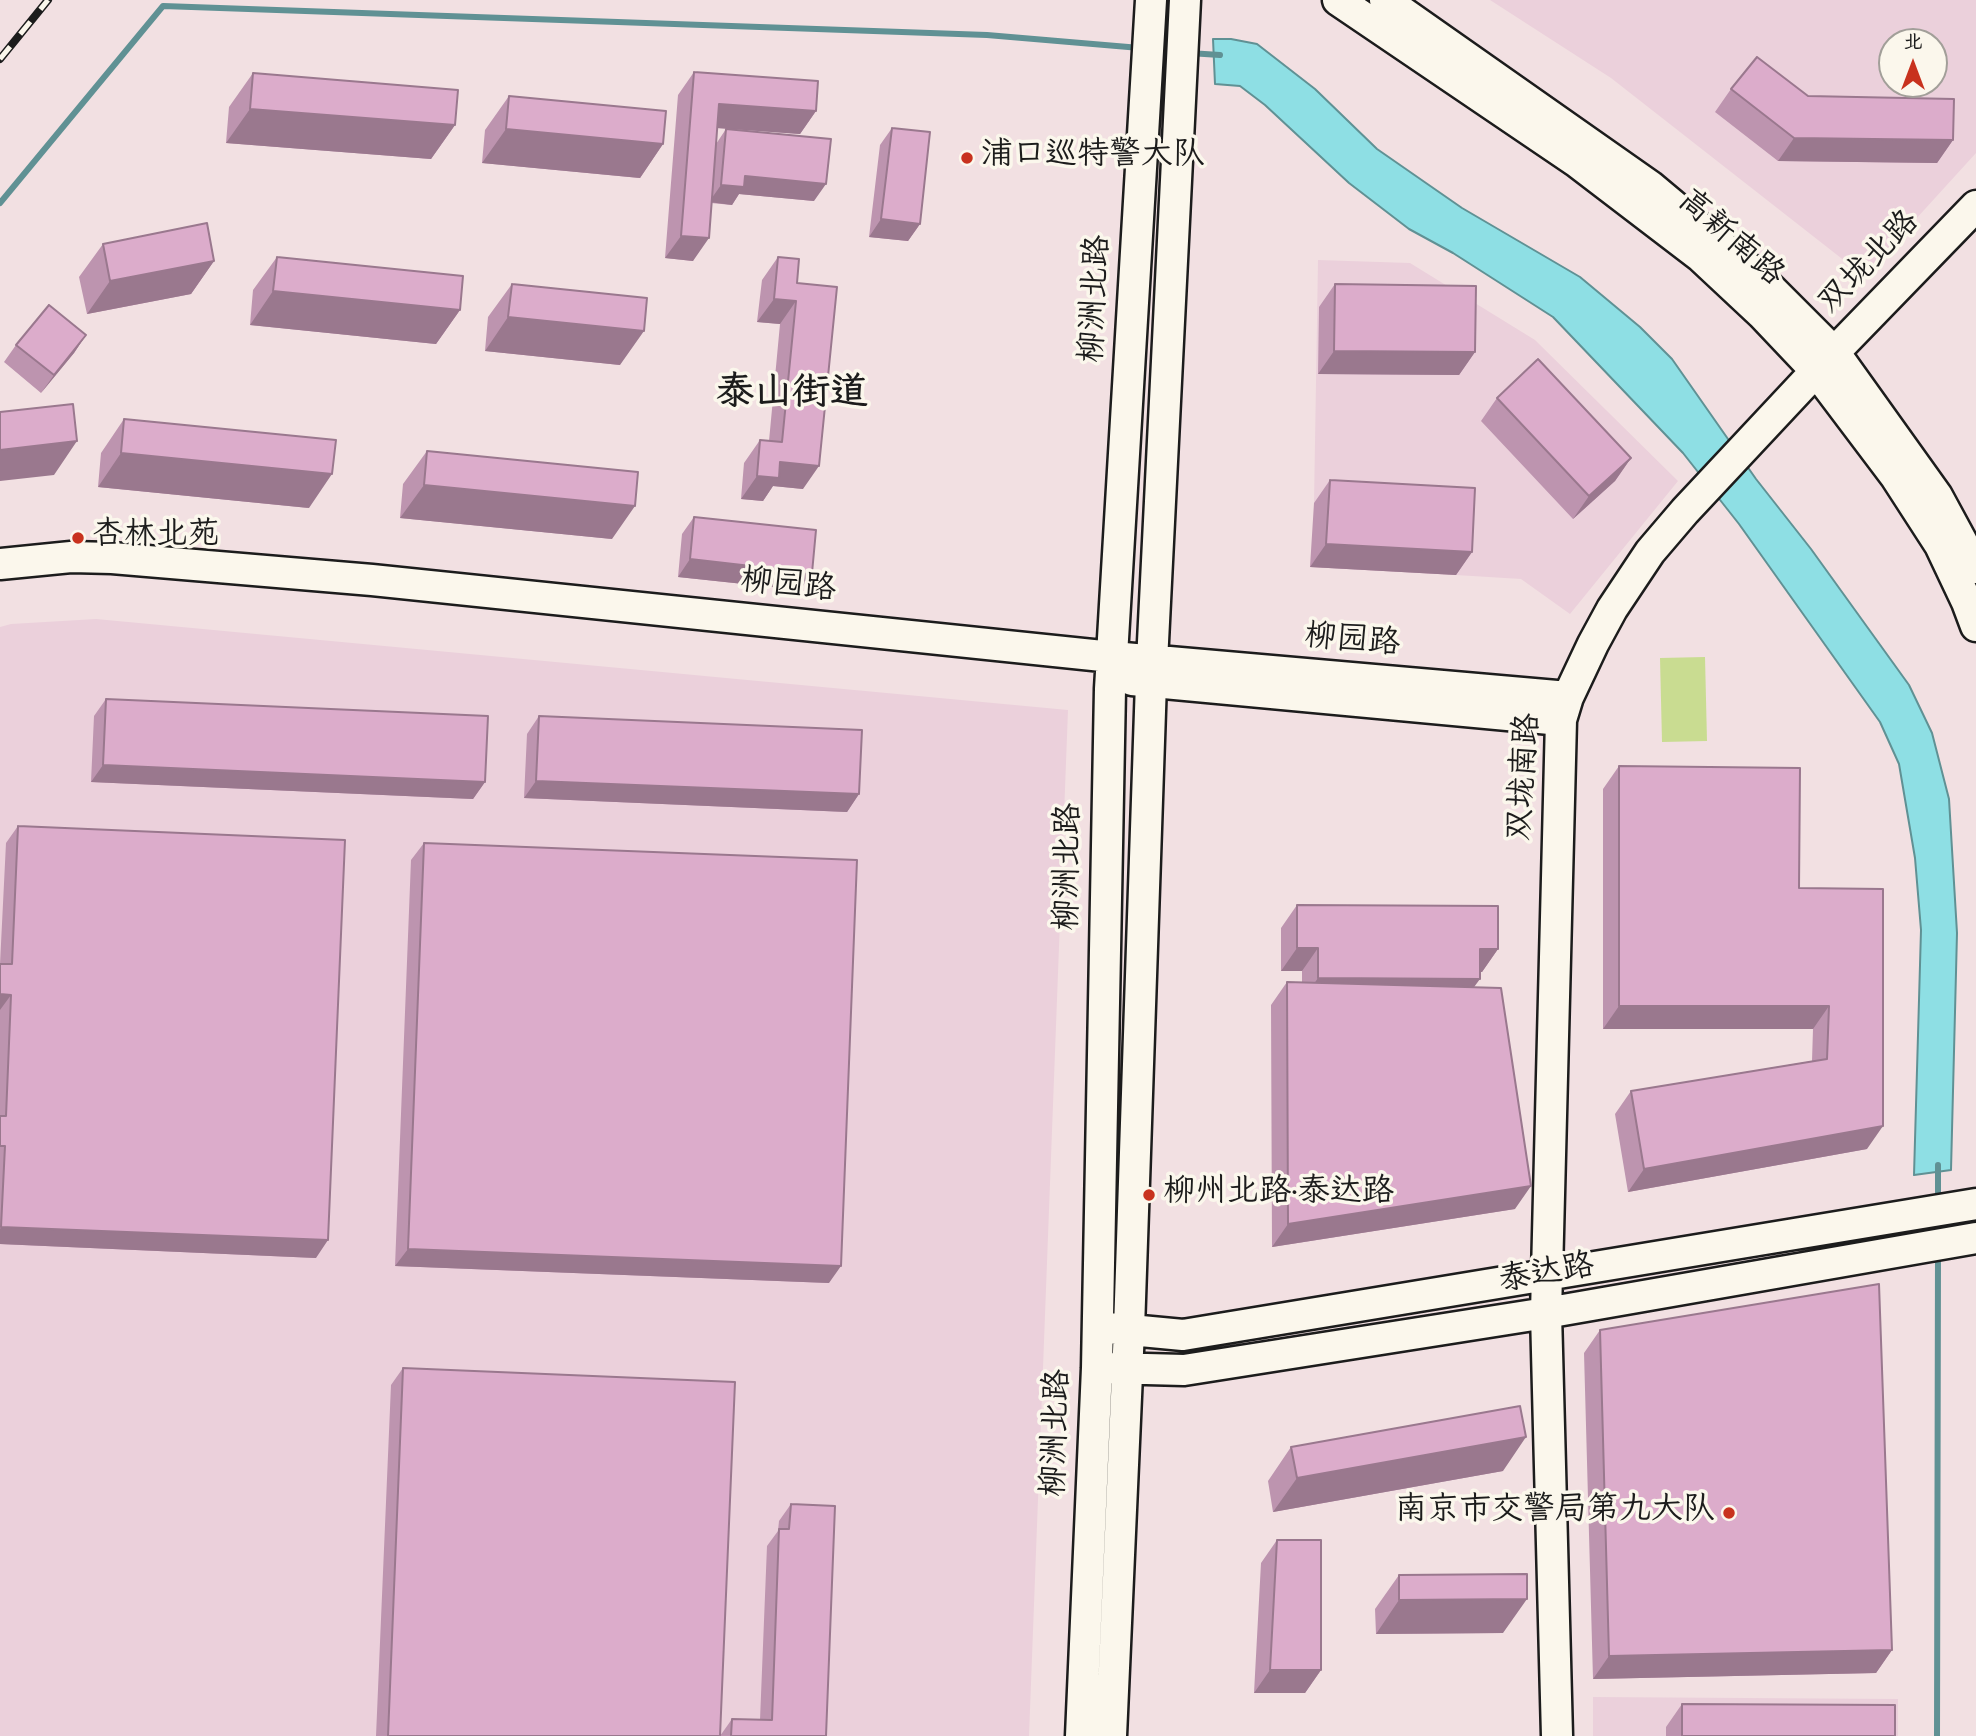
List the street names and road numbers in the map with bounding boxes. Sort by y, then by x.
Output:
street label: 高新南路 [1668,184,1790,296]
street label: 双垅北路 [1813,205,1929,323]
street label: 柳洲北路 [1075,234,1121,364]
street label: 柳园路 [738,564,838,612]
street label: 柳园路 [1303,620,1401,666]
street label: 双垅南路 [1503,712,1551,842]
street label: 柳洲北路 [1051,803,1091,931]
street label: 泰达路 [1496,1249,1598,1303]
street label: 柳洲北路 [1038,1368,1080,1498]

